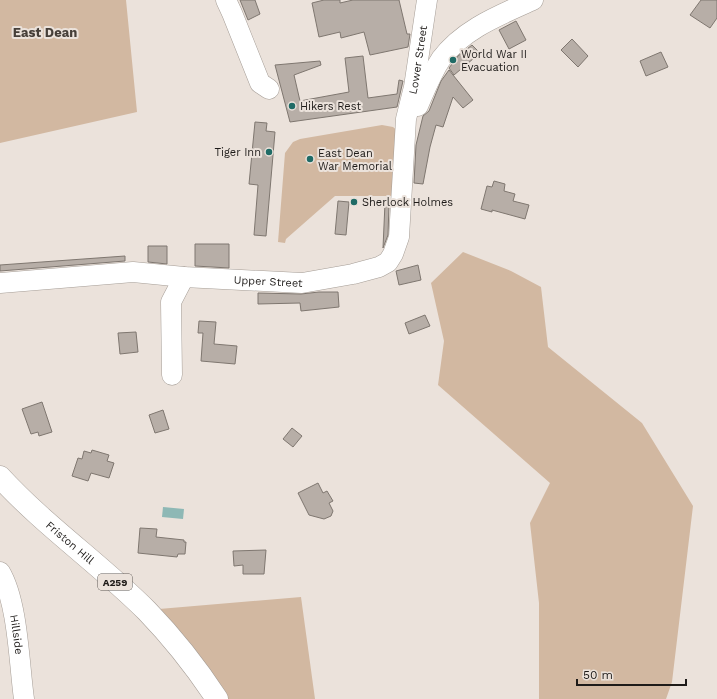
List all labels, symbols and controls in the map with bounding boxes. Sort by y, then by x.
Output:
street label: Lower Street [406,24,430,96]
district label: East Dean [13,25,77,40]
place label: World War II Evacuation [461,48,527,74]
marker: World War II Evacuation [448,55,458,65]
place label: Hikers Rest [300,100,361,113]
marker: Hikers Rest [287,101,297,111]
place label: Tiger Inn [215,146,261,159]
marker: Tiger Inn [264,147,274,157]
place label: East Dean War Memorial [318,147,393,173]
marker: East Dean War Memorial [305,154,315,164]
place label: Sherlock Holmes [362,196,453,209]
marker: Sherlock Holmes [349,197,359,207]
street label: Upper Street [233,274,303,290]
street label: Friston Hill [43,519,97,567]
road number: A259 [98,574,132,590]
street label: Hillside [7,614,25,655]
scale bar [577,661,686,687]
text: 50 m [583,668,613,682]

